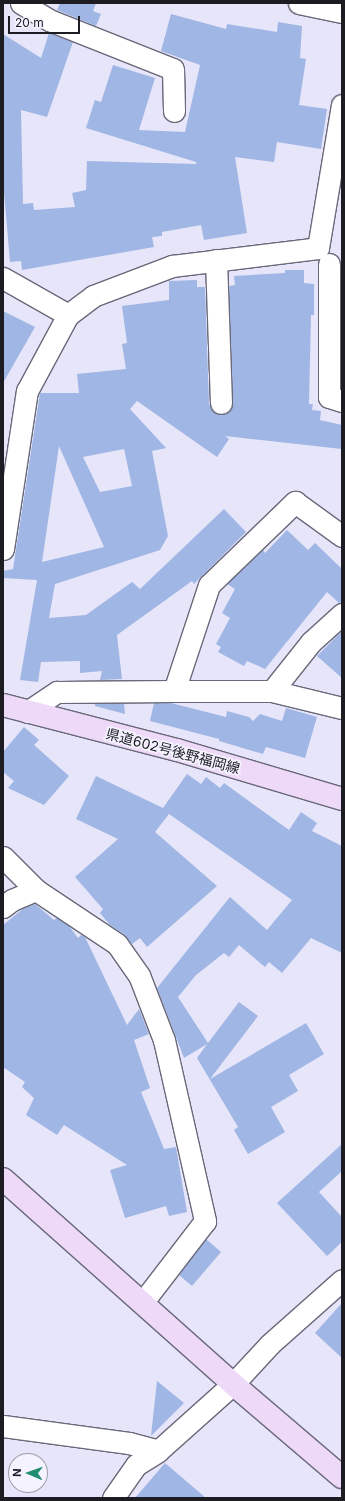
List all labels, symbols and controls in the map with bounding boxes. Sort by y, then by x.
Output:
scale bar [10,8,82,34]
text: 20 m [15,15,44,30]
street label: 県道602号後野福岡線 [104,725,242,777]
north arrow [8,1453,48,1493]
text: N [10,1468,24,1477]

